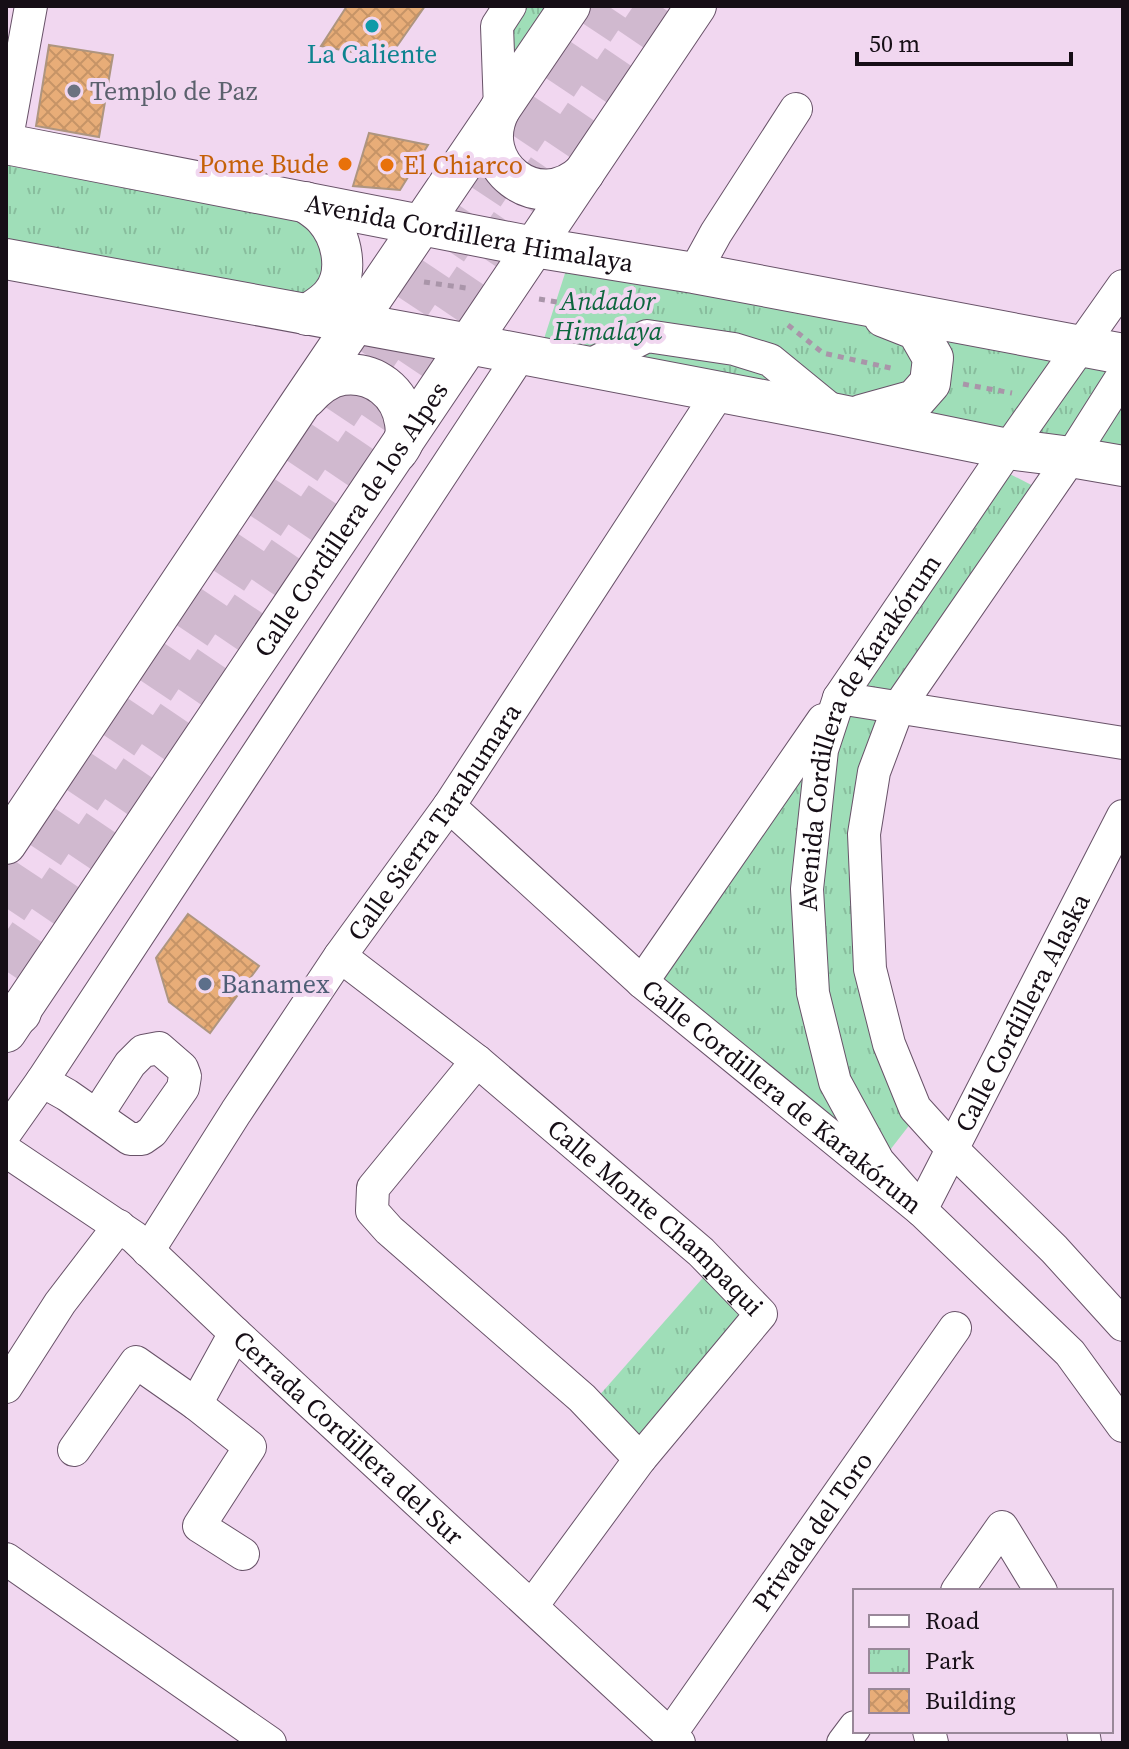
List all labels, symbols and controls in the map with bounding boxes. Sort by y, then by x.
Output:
scale bar [857,16,1071,66]
marker: La Caliente [363,17,381,35]
text: 50 m [869,27,920,60]
place label: La Caliente [307,36,437,72]
place label: Templo de Paz [90,73,258,109]
marker: Templo de Paz [65,82,83,100]
place label: Pome Bude [198,146,329,182]
place label: El Chiarco [403,147,523,183]
marker: Pome Bude [336,155,354,173]
marker: El Chiarco [378,156,396,174]
street label: Avenida Cordillera Himalaya [302,185,637,281]
park label: Andador Himalaya [553,283,663,349]
street label: Calle Cordillera de los Alpes [245,374,456,664]
street label: Avenida Cordillera de Karakórum [789,547,949,913]
street label: Calle Sierra Tarahumara [339,695,530,948]
street label: Calle Cordillera Alaska [946,886,1099,1138]
place label: Banamex [221,966,330,1002]
street label: Calle Cordillera de Karakórum [634,971,930,1222]
marker: Banamex [196,975,214,993]
street label: Calle Monte Champaqui [540,1111,771,1324]
street label: Cerrada Cordillera del Sur [225,1322,472,1553]
street label: Privada del Toro [744,1444,881,1618]
legend [853,1589,1113,1733]
text: Road [925,1604,980,1637]
text: Park [925,1644,975,1677]
text: Building [925,1684,1016,1717]

